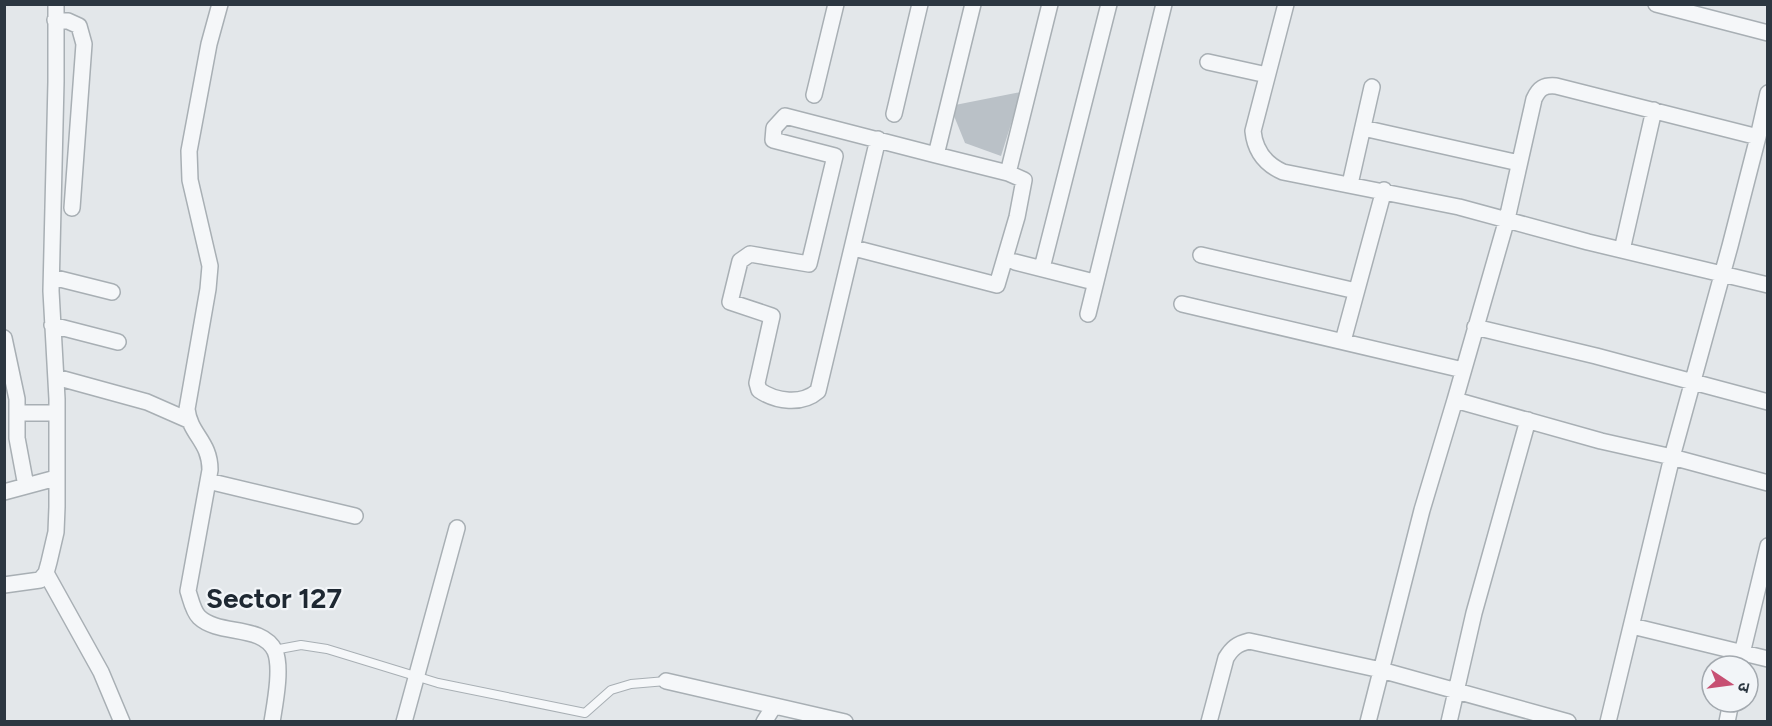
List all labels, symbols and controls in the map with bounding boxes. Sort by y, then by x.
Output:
district label: Sector 127 [206,581,342,615]
north arrow [1700,654,1760,714]
text: उ [1734,681,1754,695]

